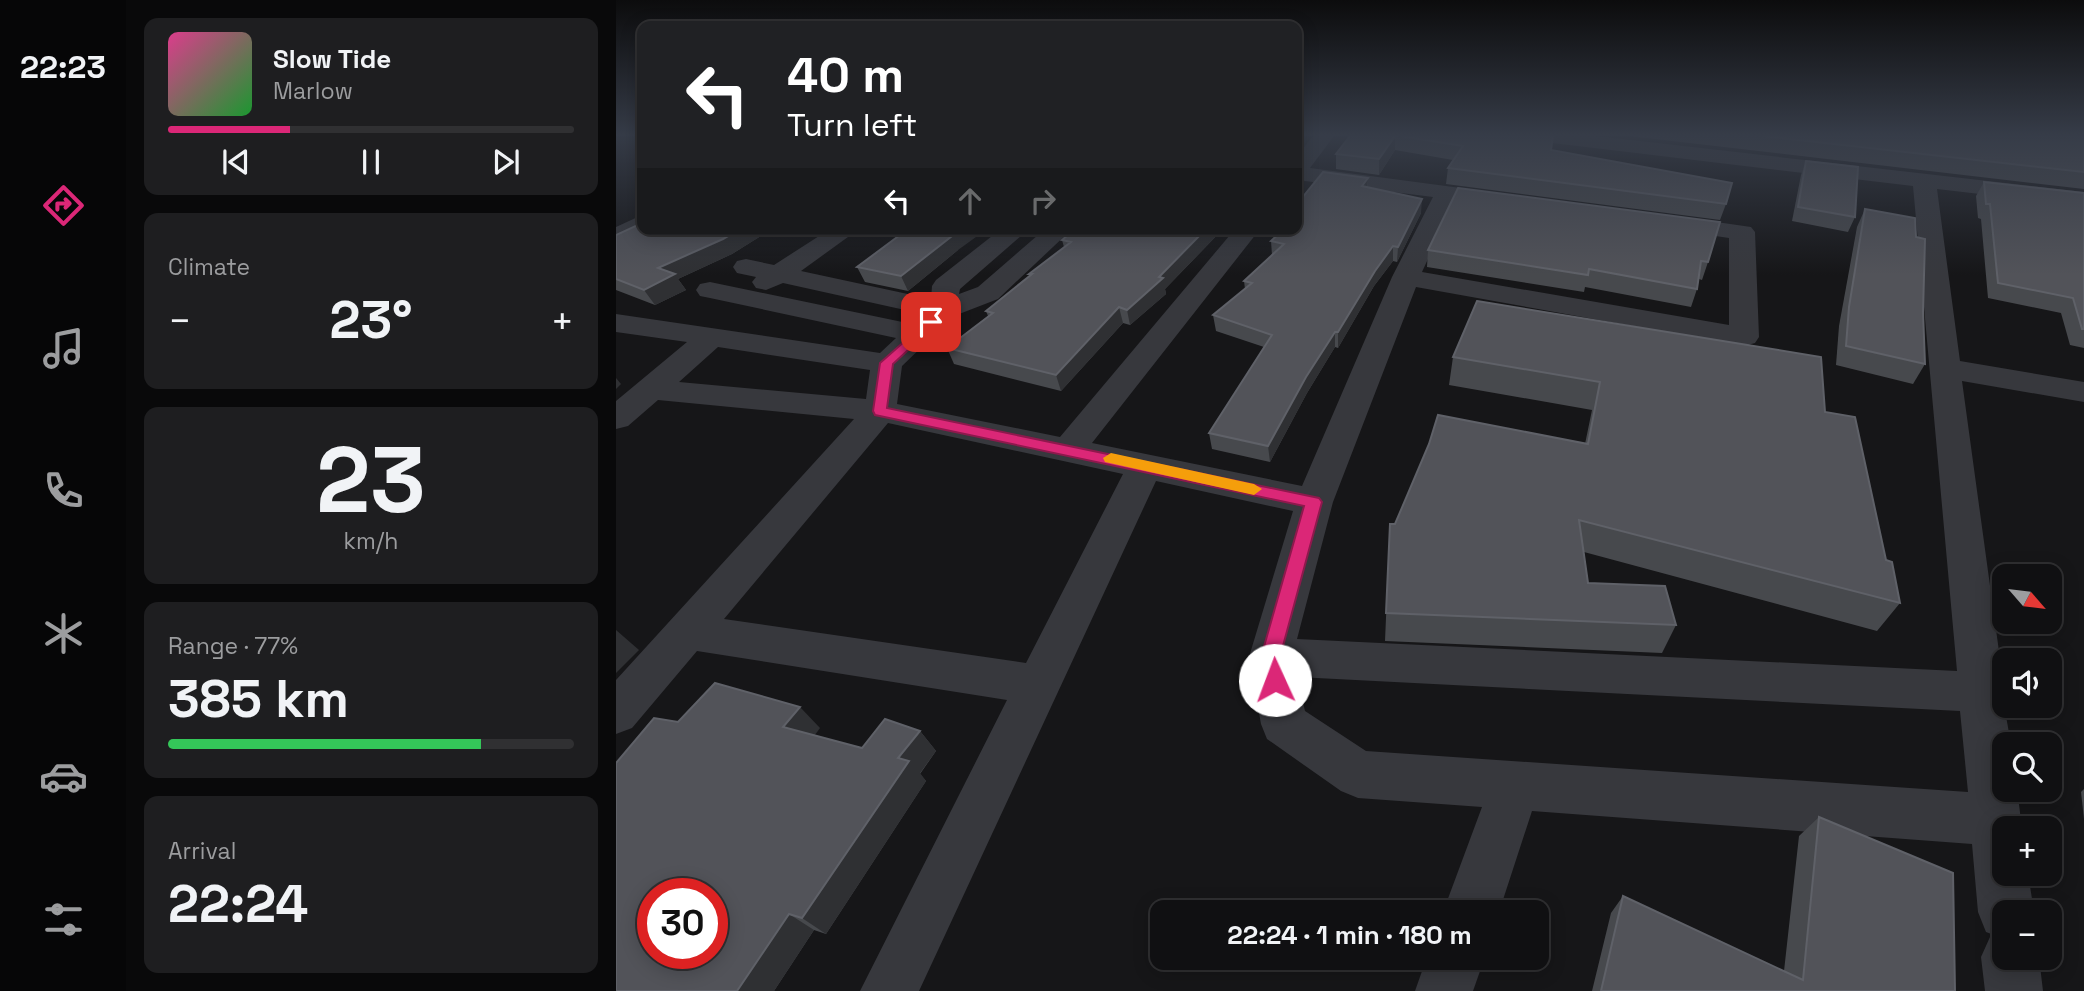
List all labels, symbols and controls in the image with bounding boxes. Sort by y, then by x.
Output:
text: Slow Tide [273,42,391,76]
text: 40 m [787,44,904,106]
text: 22:23 [20,47,106,87]
icon: left [672,49,763,140]
text: Marlow [273,76,353,106]
text: Turn left [787,105,917,145]
icon: previous [217,143,255,181]
icon: pause [352,143,390,181]
icon: next [487,143,525,181]
icon: directions [39,181,88,230]
icon: left [878,182,916,220]
icon: ahead [951,182,989,220]
icon: right [1024,182,1062,220]
text: Climate [168,252,250,282]
text: 23° [330,287,413,353]
pin [901,292,961,352]
text: − [168,297,192,345]
text: + [550,297,574,345]
icon: arrive [912,303,950,341]
icon: music [39,324,88,373]
text: 23 [316,422,426,539]
icon: phone [39,466,88,515]
text: km/h [344,526,398,556]
north arrow [1992,564,2062,634]
map controls [1992,564,2062,970]
icon: climate [39,609,88,658]
text: Range · 77% [168,631,298,661]
position arrow [1238,643,1312,717]
button: sound [1992,648,2062,718]
text: 385 km [168,666,349,732]
button: search [1992,732,2062,802]
icon: car [39,752,88,801]
button: + [1992,816,2062,886]
text: Arrival [168,836,236,866]
text: 22:24 [168,871,308,937]
speed limit sign: 30 [637,878,728,969]
icon: filters [39,895,88,944]
button: − [1992,900,2062,970]
text: 22:24 · 1 min · 180 m [1227,918,1472,952]

